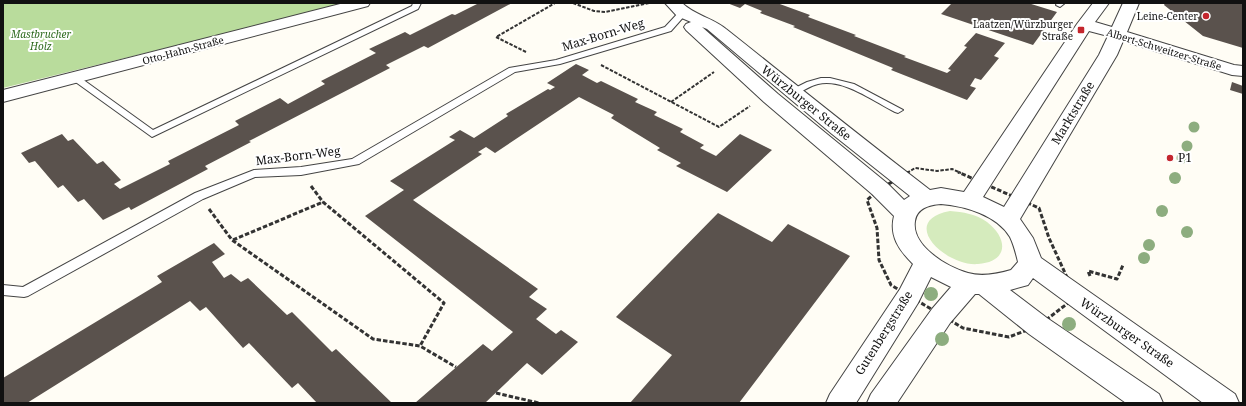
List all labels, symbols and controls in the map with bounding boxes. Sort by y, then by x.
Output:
place label: Leine-Center [1137,9,1198,23]
marker: Leine-Center [1201,11,1211,21]
street label: Max-Born-Weg [560,14,647,55]
place label: Laatzen/Würzburger Straße [973,17,1073,43]
marker: Laatzen/Würzburger Straße [1076,25,1086,35]
street label: Albert-Schweitzer-Straße [1105,25,1223,73]
park label: Mastbrucher Holz [10,27,71,53]
street label: Otto-Hahn-Straße [141,32,225,68]
street label: Würzburger Straße [758,61,855,144]
street label: Marktstraße [1047,78,1098,148]
street label: Max-Born-Weg [255,142,342,169]
place label: P1 [1178,149,1192,166]
marker: P1 [1165,153,1175,163]
street label: Gutenbergstraße [851,287,916,378]
street label: Würzburger Straße [1077,294,1178,371]

